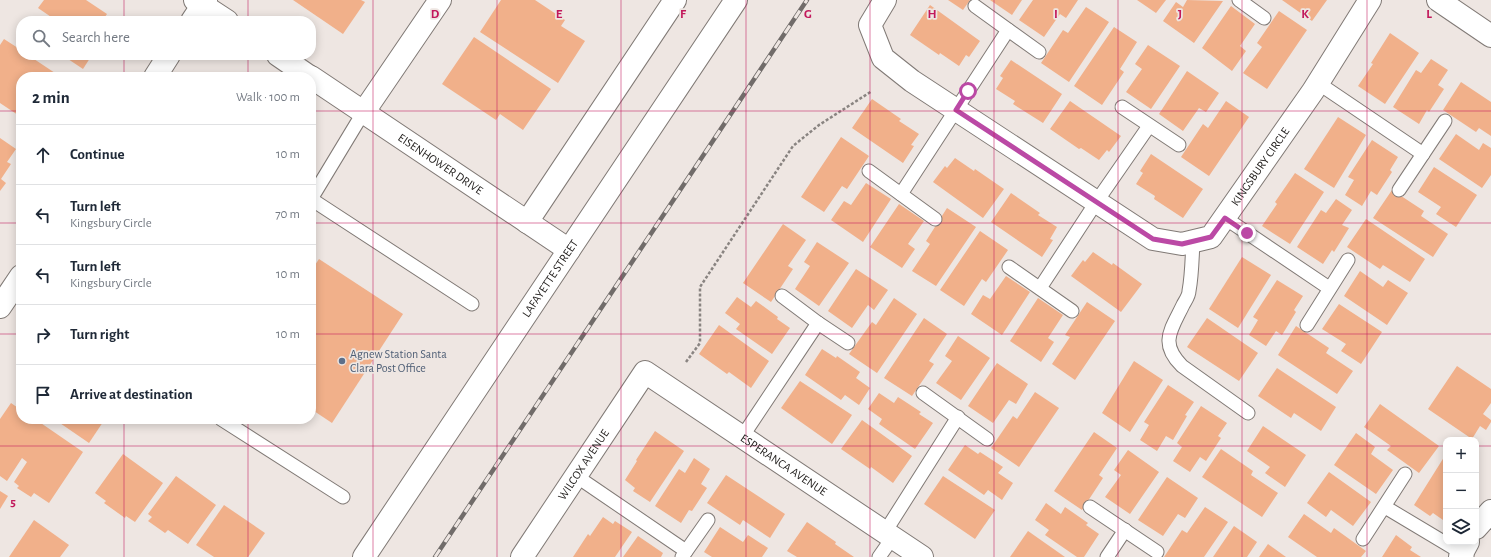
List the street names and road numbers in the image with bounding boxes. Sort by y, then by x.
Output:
street label: KINGSBURY CIRCLE [1229,125,1292,208]
street label: EISENHOWER DRIVE [396,131,485,197]
street label: LAFAYETTE STREET [520,237,580,319]
street label: WILCOX AVENUE [556,427,611,502]
street label: ESPERANCA AVENUE [738,432,829,498]

